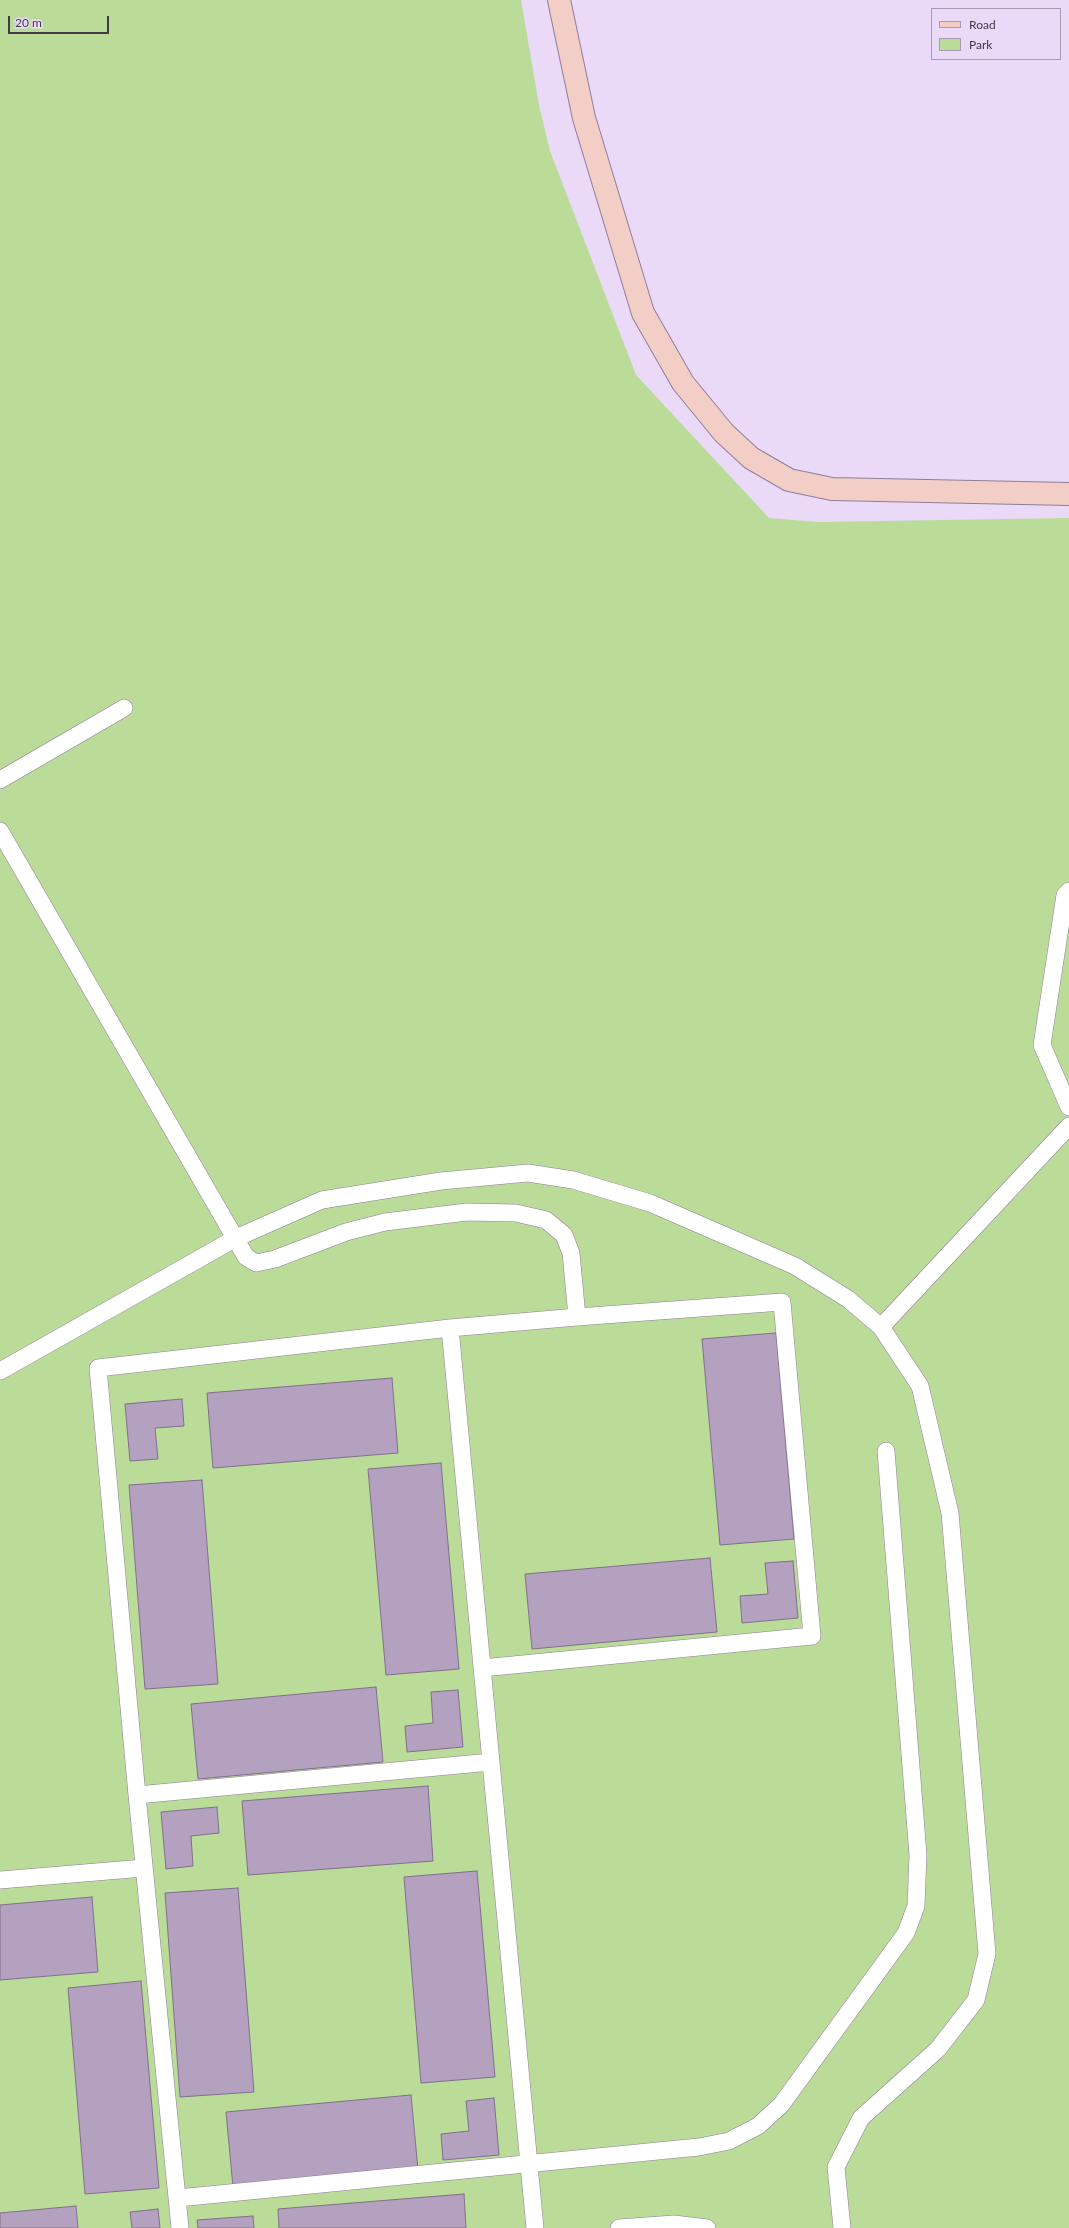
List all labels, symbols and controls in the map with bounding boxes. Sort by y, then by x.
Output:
scale bar [10,8,111,34]
legend [931,8,1061,60]
text: 20 m [15,15,42,30]
text: Road [969,17,996,32]
text: Park [969,37,992,52]

